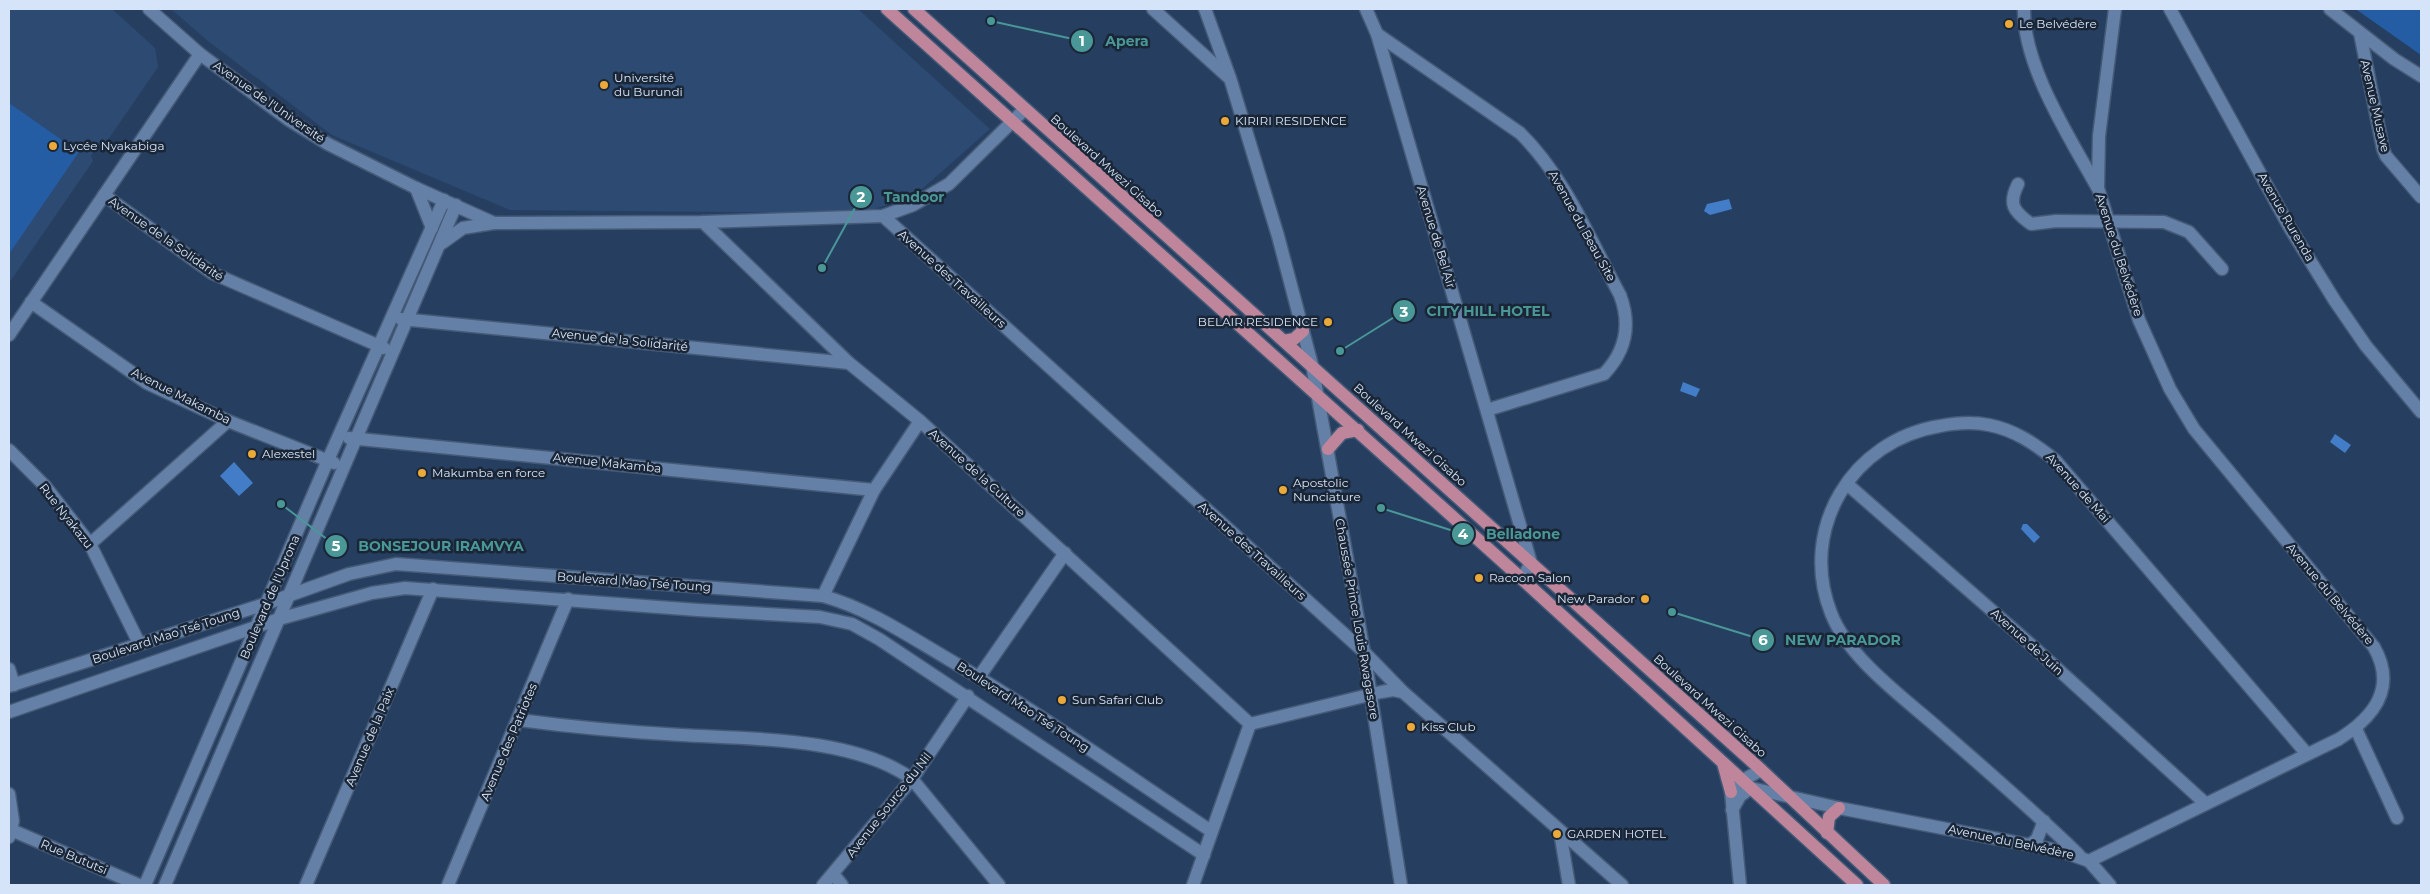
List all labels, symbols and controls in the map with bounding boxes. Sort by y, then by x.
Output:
place label: Le Belvédère [2019,16,2097,31]
marker: Le Belvédère [2003,18,2015,30]
callout: Apera [1070,26,1158,55]
text: 1 [1079,31,1085,50]
text: Apera [1104,32,1149,50]
street label: Avenue de l'Université [211,57,328,146]
street label: Avenue Musave [2358,58,2393,154]
place label: Université du Burundi [614,70,683,99]
marker: Université du Burundi [598,79,610,91]
street label: Boulevard Mwezi Gisabo [1048,111,1167,220]
place label: KIRIRI RESIDENCE [1235,113,1347,128]
marker: KIRIRI RESIDENCE [1219,115,1231,127]
place label: Lycée Nyakabiga [63,138,165,153]
marker: Lycée Nyakabiga [47,140,59,152]
street label: Avenue du Beau Site [1546,168,1619,284]
street label: Avenue Rurenda [2255,170,2318,264]
callout: Tandoor [849,182,954,211]
street label: Avenue de Bel Air [1414,184,1459,290]
text: 2 [857,187,866,206]
text: Tandoor [884,188,944,206]
street label: Avenue du Belvédère [2093,192,2146,318]
street label: Avenue de la Solidarité [106,193,227,284]
street label: Avenue des Travailleurs [895,226,1009,331]
callout: CITY HILL HOTEL [1392,297,1559,326]
text: 3 [1399,302,1409,321]
text: CITY HILL HOTEL [1427,302,1550,320]
place label: BELAIR RESIDENCE [1198,314,1318,329]
marker: BELAIR RESIDENCE [1322,316,1334,328]
street label: Avenue de la Solidarité [551,325,689,354]
street label: Avenue Makamba [129,364,233,427]
street label: Boulevard Mwezi Gisabo [1351,380,1470,489]
street label: Avenue de la Culture [926,425,1029,520]
place label: Alexestel [262,446,315,461]
marker: Alexestel [246,448,258,460]
street label: Avenue Makamba [552,449,662,476]
street label: Avenue de Mai [2043,450,2114,526]
place label: Makumba en force [432,465,545,480]
marker: Makumba en force [416,467,428,479]
place label: Apostolic Nunciature [1293,475,1361,504]
street label: Rue Nyakazu [36,480,96,551]
marker: Apostolic Nunciature [1277,484,1289,496]
street label: Avenue des Travailleurs [1195,498,1309,603]
street label: Chaussée Prince Louis Rwagasore [1332,517,1383,721]
callout: Belladone [1451,519,1570,548]
text: 4 [1458,524,1469,543]
text: Belladone [1486,525,1560,543]
street label: Boulevard de l'Uprona [237,532,303,661]
callout: BONSEJOUR IRAMVYA [324,532,534,561]
text: 5 [332,536,341,555]
text: BONSEJOUR IRAMVYA [358,537,524,555]
street label: Avenue du Belvédère [2283,540,2377,648]
street label: Boulevard Mao Tsé Toung [557,569,712,594]
place label: Racoon Salon [1489,570,1571,585]
marker: Racoon Salon [1473,572,1485,584]
place label: New Parador [1557,591,1635,606]
marker: New Parador [1639,593,1651,605]
street label: Boulevard Mao Tsé Toung [90,605,242,666]
street label: Avenue de Juin [1988,605,2067,678]
callout: NEW PARADOR [1750,626,1911,655]
text: 6 [1758,630,1768,649]
text: NEW PARADOR [1785,631,1901,649]
street label: Boulevard Mwezi Gisabo [1651,651,1770,760]
street label: Boulevard Mao Tsé Toung [954,658,1092,755]
street label: Avenue des Patriotes [477,681,540,803]
street label: Avenue de la Paix [342,685,397,788]
place label: Sun Safari Club [1072,692,1163,707]
marker: Sun Safari Club [1056,694,1068,706]
place label: Kiss Club [1421,719,1476,734]
marker: Kiss Club [1405,721,1417,733]
street label: Avenue Source du Nil [843,749,934,860]
street label: Avenue du Belvédère [1947,821,2075,862]
place label: GARDEN HOTEL [1567,826,1666,841]
marker: GARDEN HOTEL [1551,828,1563,840]
street label: Rue Bututsi [39,836,110,877]

